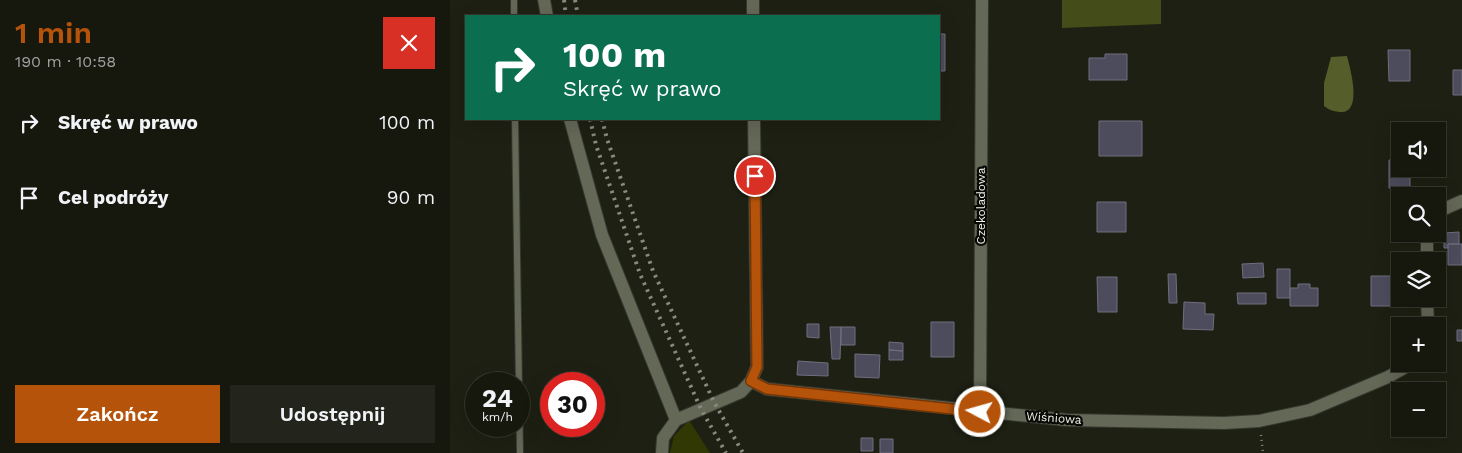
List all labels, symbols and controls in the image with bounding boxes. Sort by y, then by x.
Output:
text: 1 min [15,15,92,50]
button: close [383,17,435,69]
text: 100 m [563,34,666,76]
icon: right [480,35,545,100]
text: 190 m · 10:58 [15,52,116,71]
text: Skręć w prawo [563,76,722,101]
icon: right [15,109,43,137]
text: Skręć w prawo [58,111,198,134]
text: 100 m [379,111,435,134]
map controls [1391,122,1446,437]
button: sound [1391,122,1446,177]
pin [734,155,776,197]
icon: arrive [741,162,769,190]
street label: Czekoladowa [974,167,988,244]
icon: arrive [15,184,43,212]
text: Cel podróży [58,186,168,209]
text: 90 m [387,186,435,209]
button: search [1391,187,1446,242]
button: layers [1391,252,1446,307]
button: + [1391,317,1446,372]
speed limit sign: 30 [540,372,605,437]
button: − [1391,382,1446,437]
text: 24 [482,384,513,413]
button: Zakończ [15,385,220,443]
button: Udostępnij [230,385,435,443]
position arrow [953,385,1005,437]
street label: Wiśniowa [1026,409,1082,427]
text: km/h [482,410,513,424]

